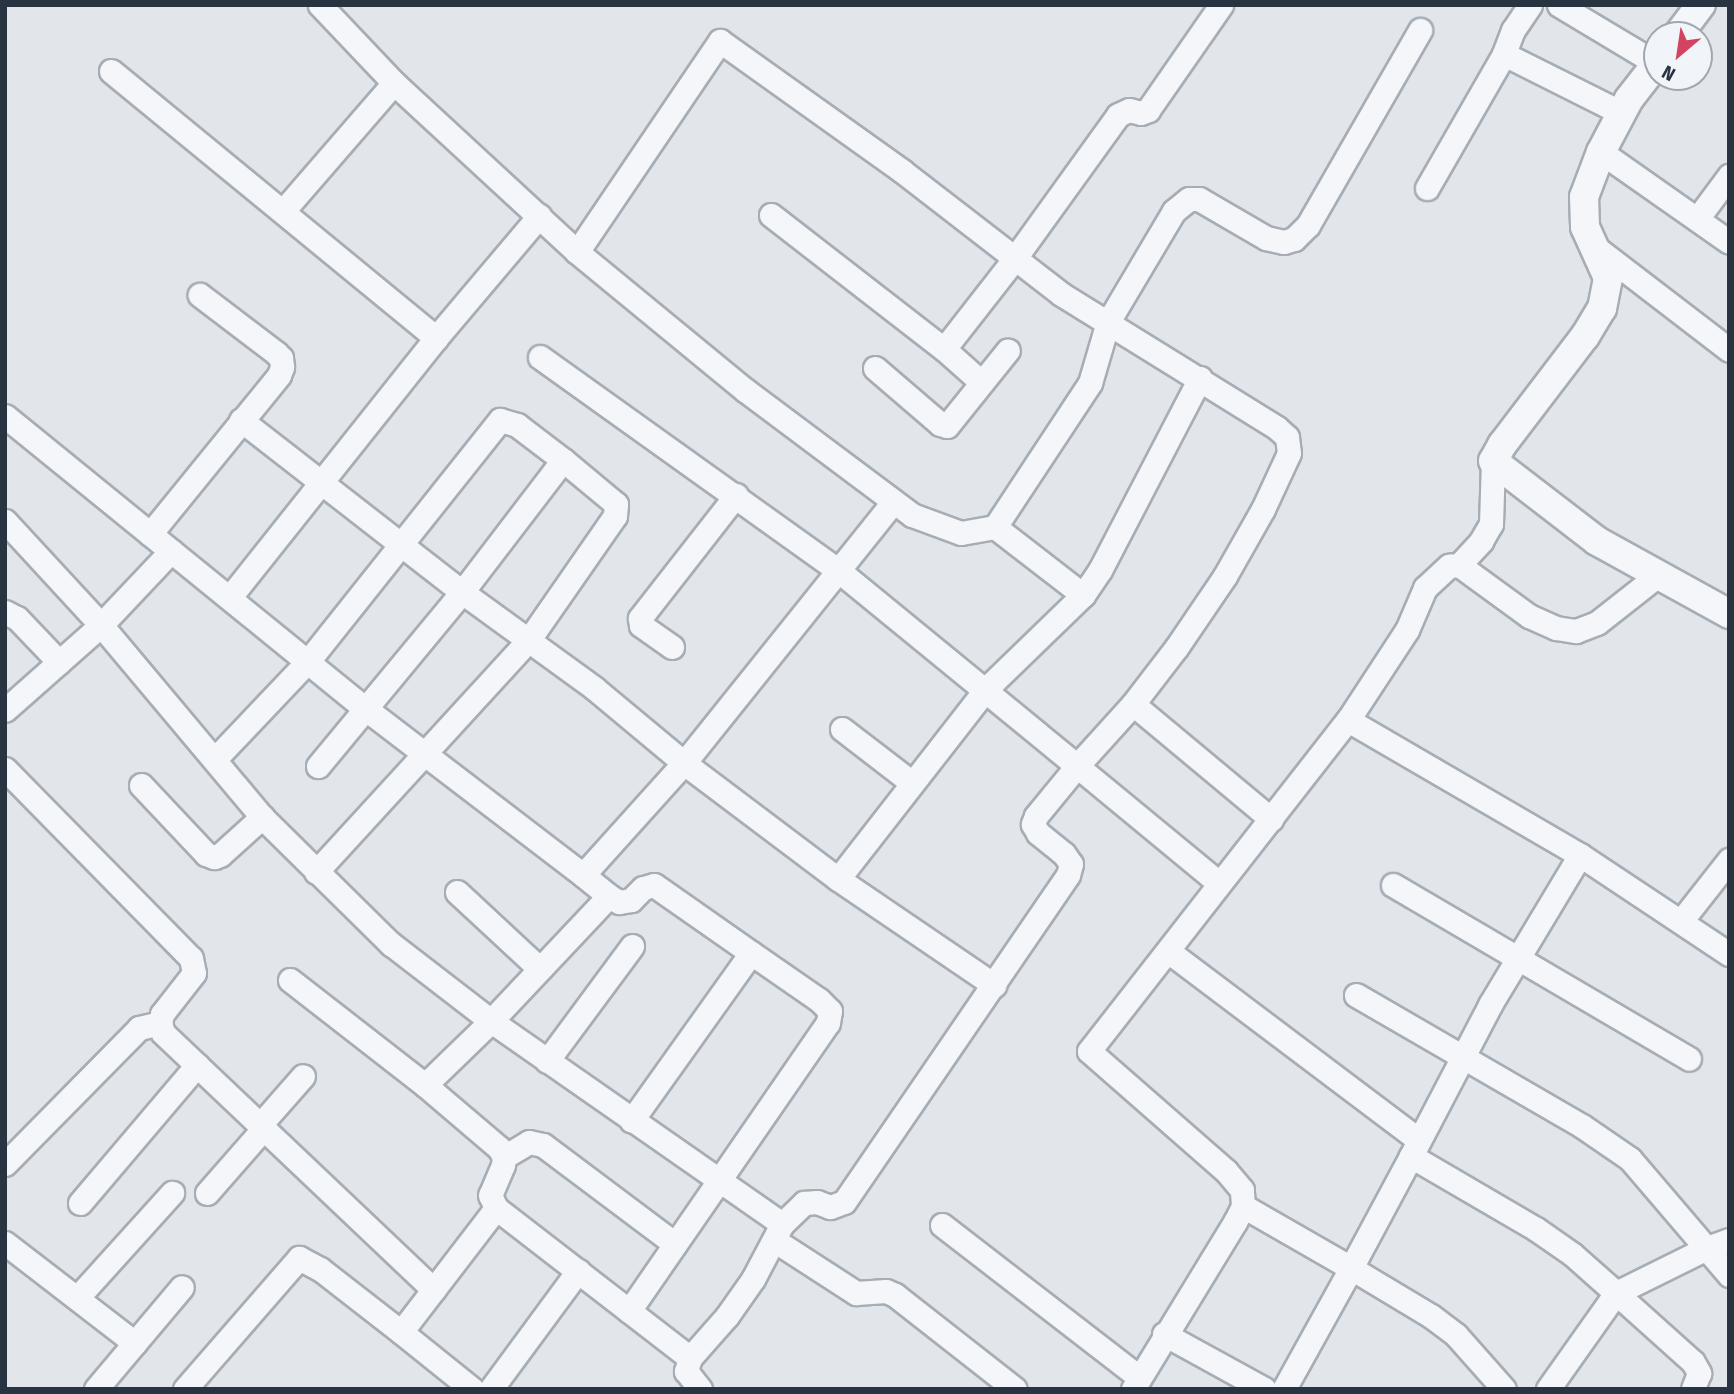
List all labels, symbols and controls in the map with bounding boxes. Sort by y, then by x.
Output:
north arrow [1643,21,1713,91]
text: N [1658,60,1679,86]

